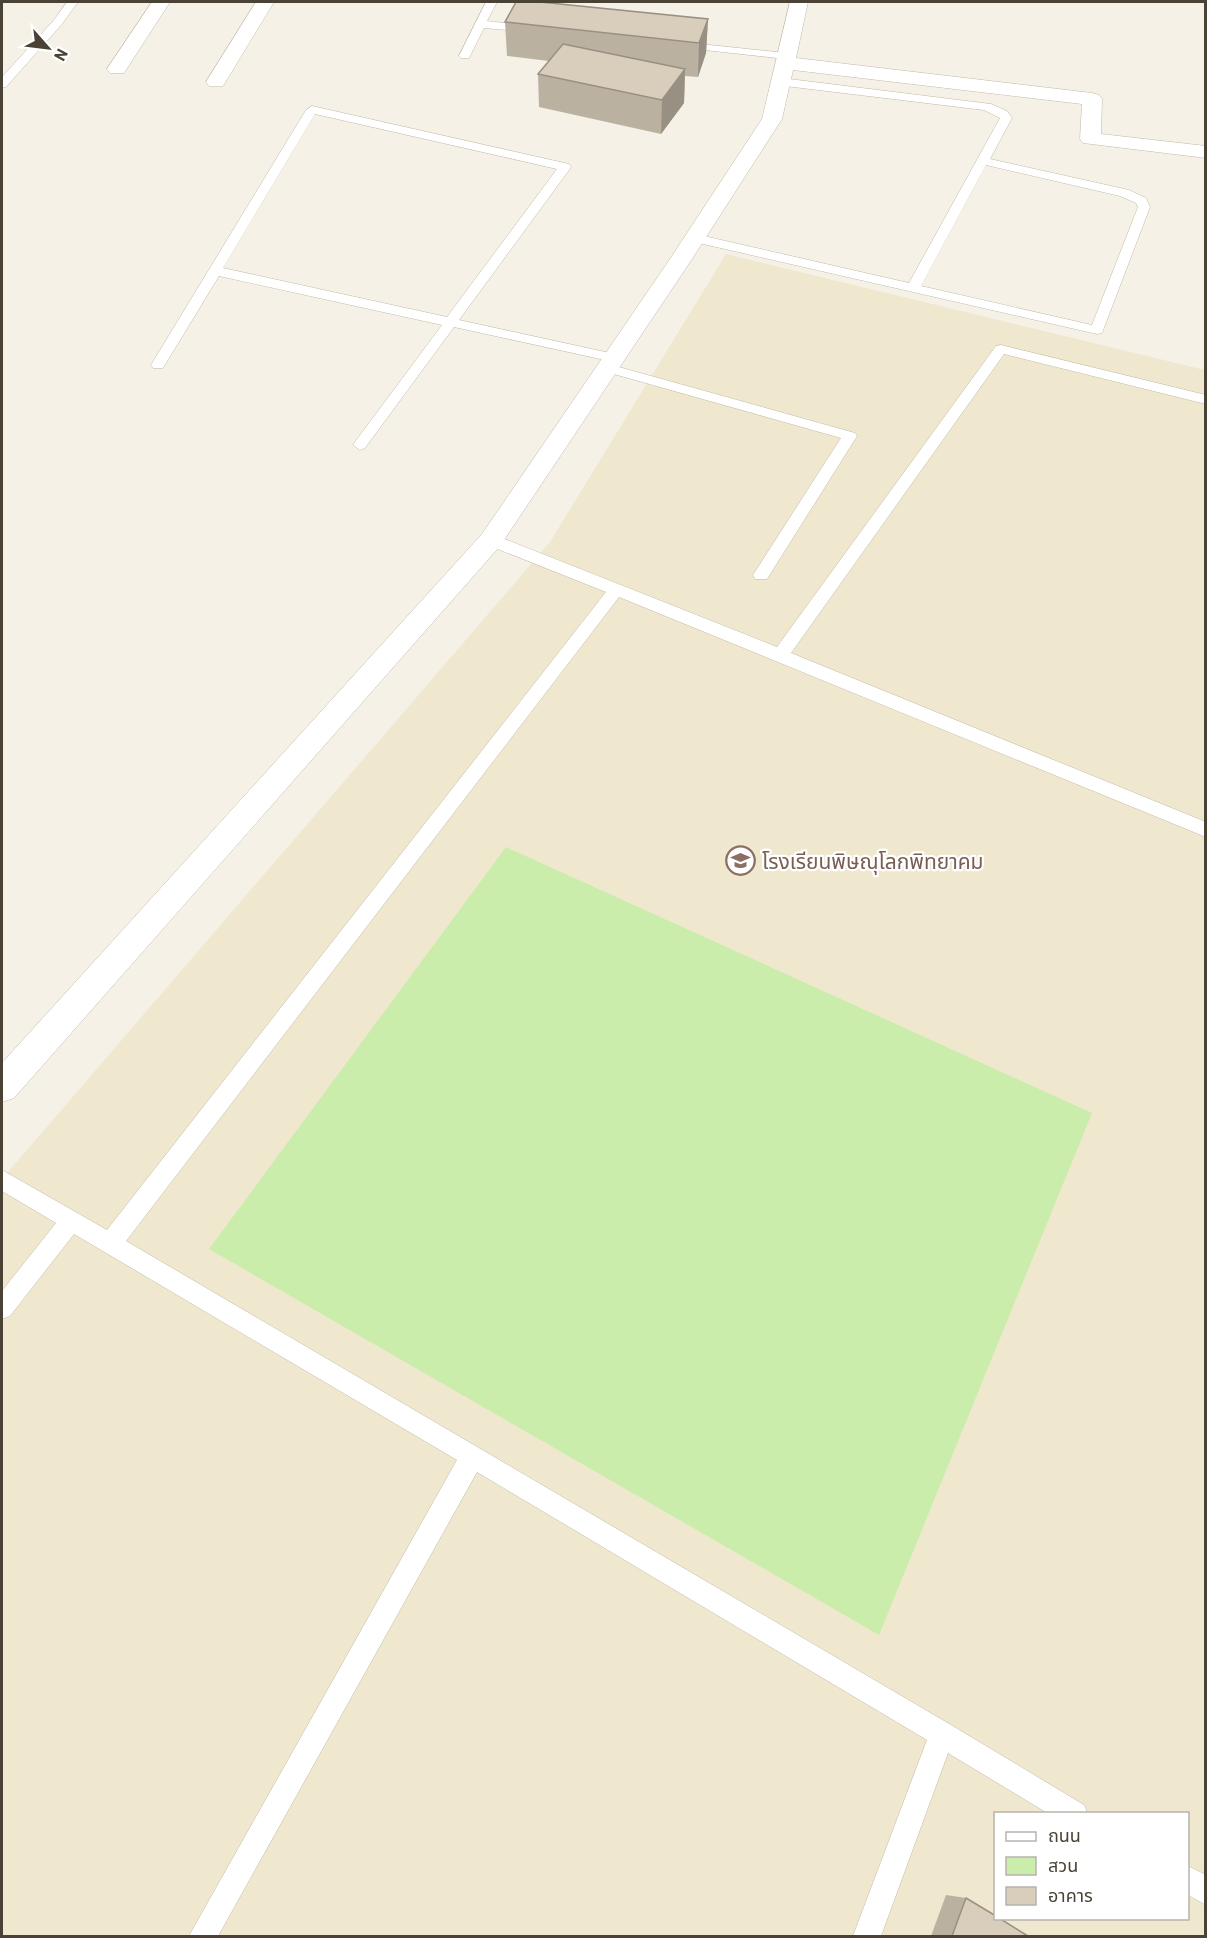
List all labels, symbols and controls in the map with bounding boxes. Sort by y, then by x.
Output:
north arrow [18,18,78,78]
text: N [51,46,73,64]
school or university icon: โรงเรียนพิษณุโลกพิทยาคม [725,844,757,876]
place label: โรงเรียนพิษณุโลกพิทยาคม [762,848,984,875]
legend [994,1812,1189,1920]
text: ถนน [1048,1824,1081,1846]
text: สวน [1048,1854,1078,1876]
text: อาคาร [1048,1884,1093,1906]

